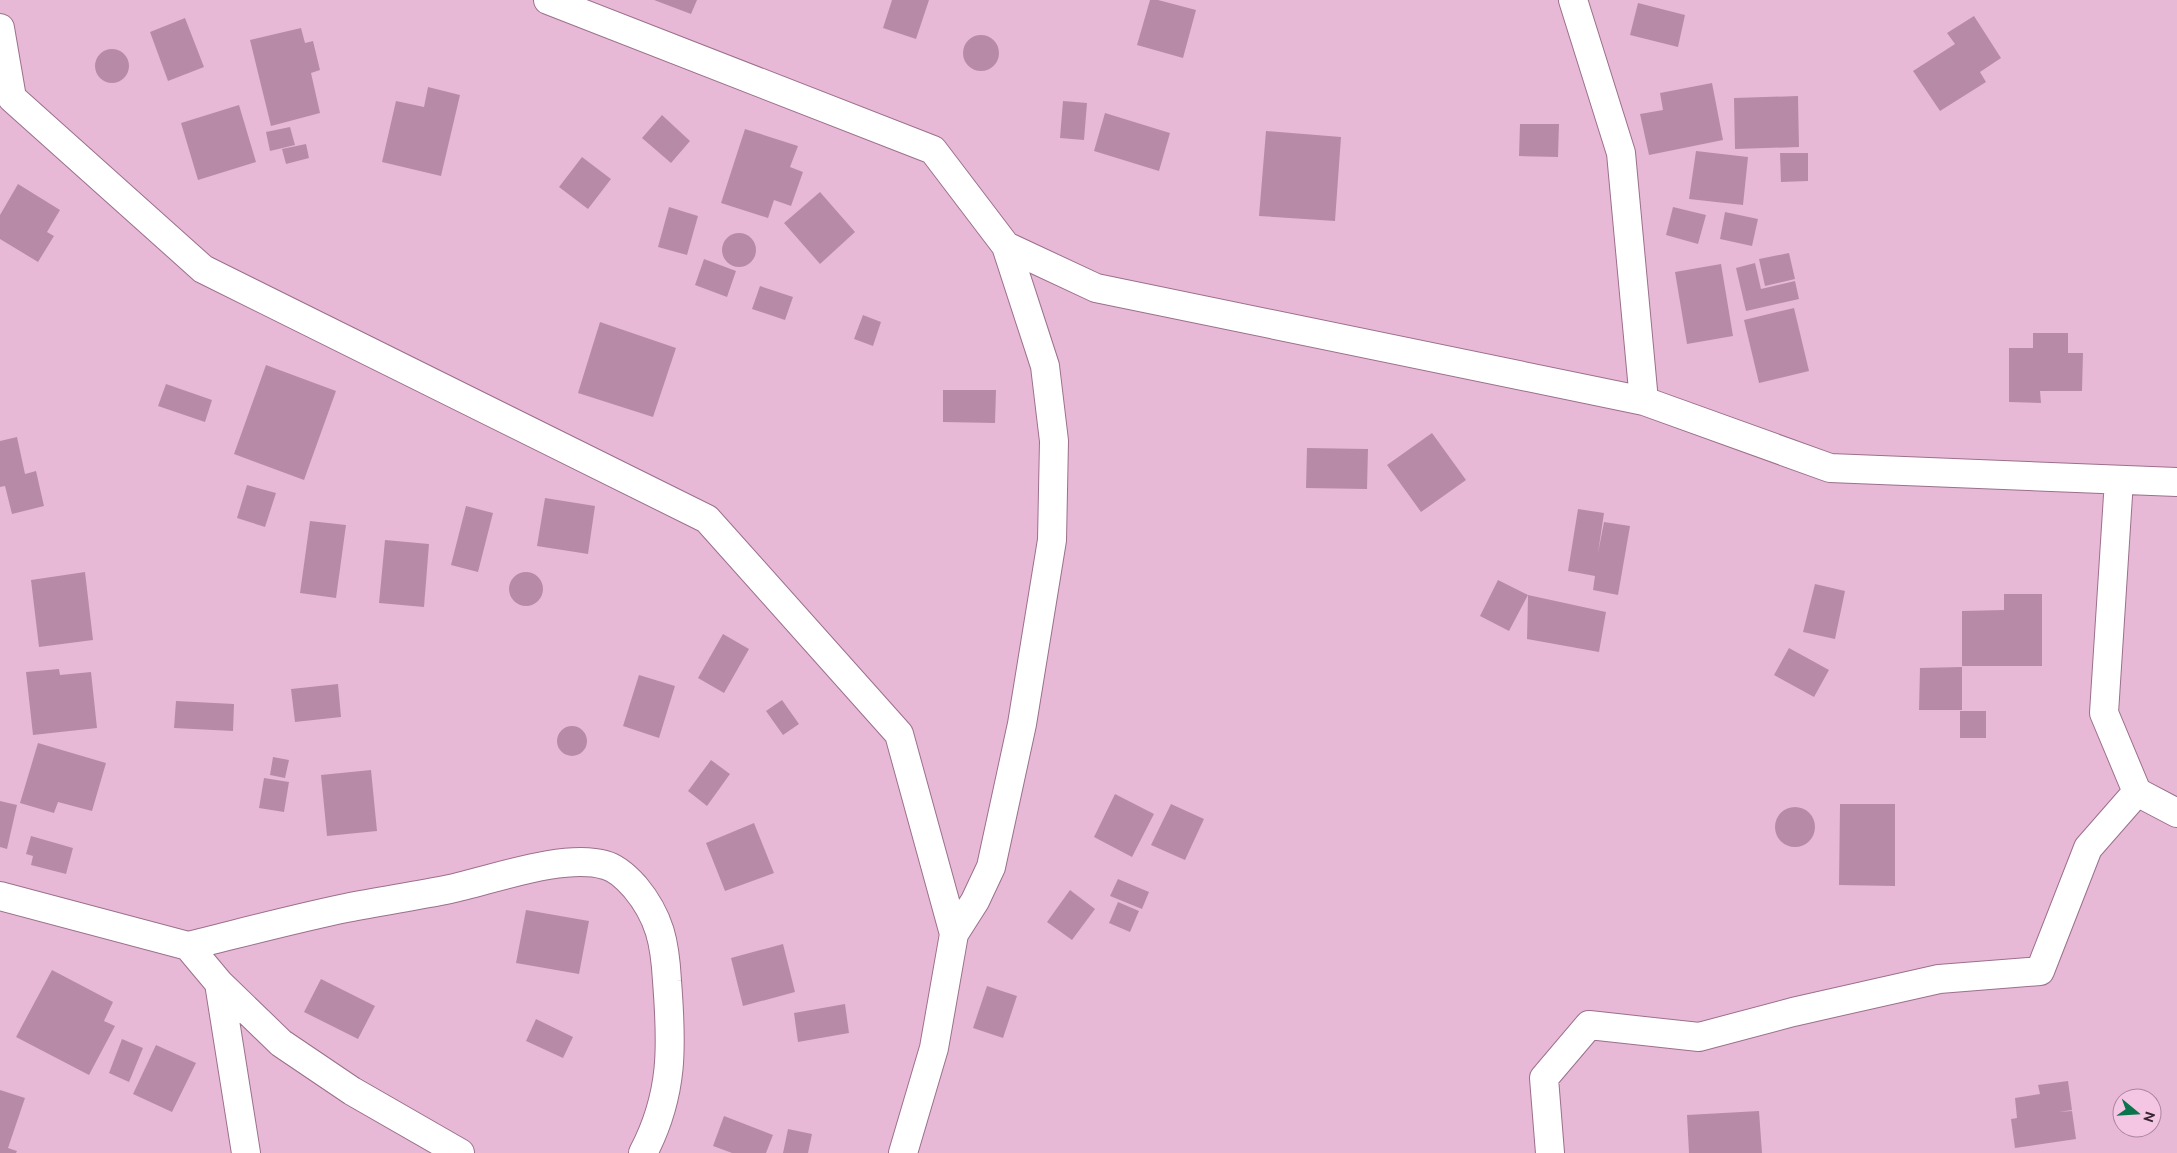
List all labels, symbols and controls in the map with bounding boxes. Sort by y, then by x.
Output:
north arrow [2112,1088,2162,1138]
text: N [2140,1110,2159,1124]

